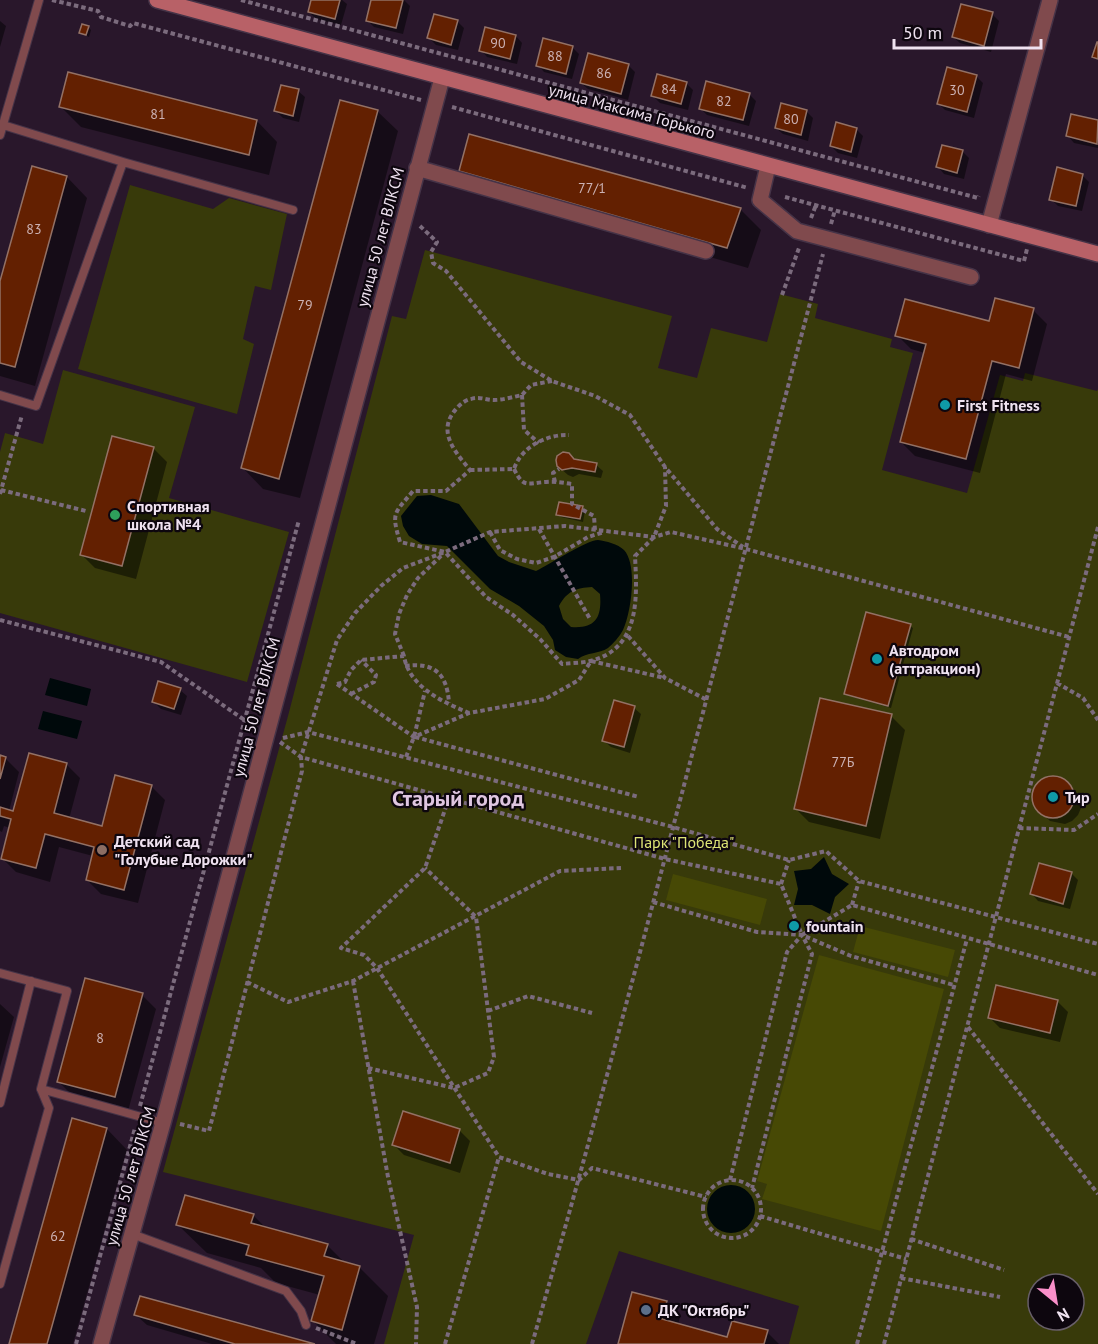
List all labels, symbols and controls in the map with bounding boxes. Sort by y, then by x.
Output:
scale bar [894,12,1041,50]
text: 50 m [903,21,942,44]
house number: 90 [490,34,506,52]
house number: 88 [547,47,563,65]
house number: 86 [596,64,612,82]
street label: улица Максима Горького [546,79,718,143]
house number: 84 [661,80,677,98]
house number: 30 [949,81,965,99]
house number: 82 [716,92,732,110]
house number: 81 [150,105,166,123]
house number: 80 [783,110,799,128]
street label: улица 50 лет ВЛКСМ [352,165,408,309]
house number: 77/1 [578,179,606,197]
house number: 83 [26,220,42,238]
house number: 79 [297,296,313,314]
place label: First Fitness [957,395,1040,415]
marker: First Fitness [938,398,952,412]
place label: Спортивная школа №4 [127,496,210,534]
marker: Спортивная школа №4 [108,508,122,522]
street label: улица 50 лет ВЛКСМ [228,635,284,779]
place label: Автодром (аттракцион) [889,640,981,678]
marker: Автодром (аттракцион) [870,652,884,666]
house number: 77Б [832,753,855,771]
district label: Старый город [392,784,524,812]
place label: Тир [1065,787,1090,807]
marker: Тир [1046,790,1060,804]
place label: Детский сад "Голубые Дорожки" [114,831,253,869]
park label: Парк "Победа" [634,832,734,852]
marker: Детский сад "Голубые Дорожки" [95,843,109,857]
place label: fountain [806,916,864,936]
marker: fountain [787,919,801,933]
house number: 8 [96,1029,104,1047]
street label: улица 50 лет ВЛКСМ [101,1104,159,1248]
house number: 62 [50,1227,66,1245]
north arrow [1026,1272,1086,1332]
place label: ДК "Октябрь" [658,1300,750,1320]
marker: ДК "Октябрь" [639,1303,653,1317]
text: N [1054,1304,1073,1326]

